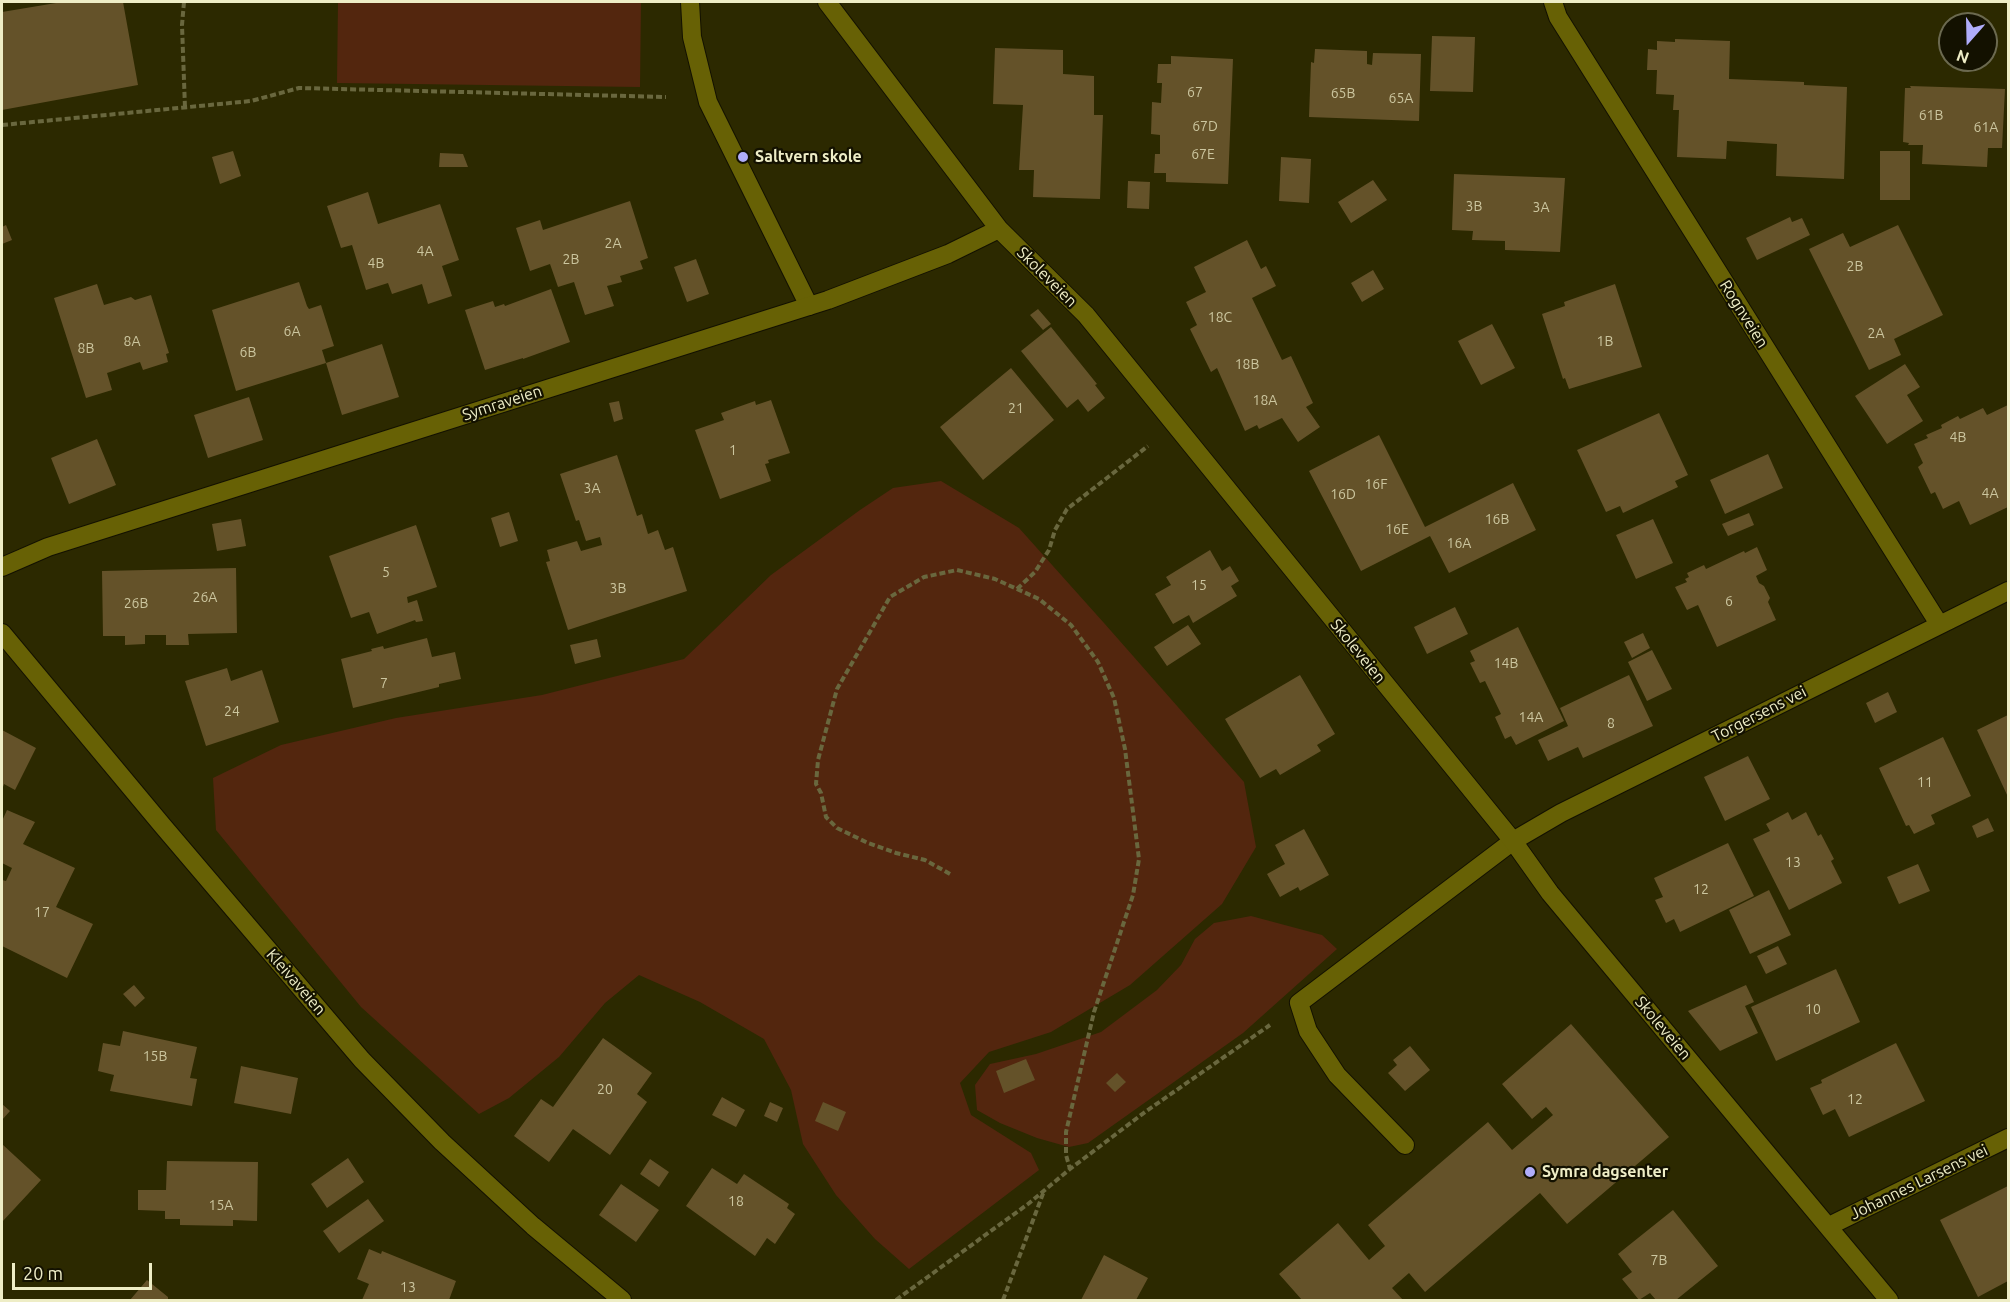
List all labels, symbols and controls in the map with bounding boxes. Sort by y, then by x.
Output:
north arrow [1938,12,1998,72]
text: N [1954,47,1971,68]
house number: 67 [1187,84,1203,100]
house number: 65B [1331,85,1355,101]
house number: 65A [1389,90,1413,106]
house number: 61B [1919,107,1943,123]
house number: 67D [1192,118,1218,134]
house number: 61A [1974,119,1998,135]
house number: 67E [1191,146,1215,162]
place label: Saltvern skole [755,147,862,167]
marker: Saltvern skole [736,150,750,164]
house number: 3B [1466,198,1482,214]
house number: 3A [1533,199,1549,215]
house number: 2A [605,235,621,251]
house number: 4A [417,243,433,259]
street label: Skoleveien [1013,243,1081,311]
house number: 2B [563,251,579,267]
house number: 4B [368,255,384,271]
house number: 2B [1847,258,1863,274]
street label: Rognveien [1716,277,1772,351]
house number: 18C [1208,309,1232,325]
house number: 6A [284,323,300,339]
house number: 2A [1868,325,1884,341]
house number: 8A [124,333,140,349]
house number: 1B [1597,333,1613,349]
house number: 8B [78,340,94,356]
house number: 6B [240,344,256,360]
house number: 18B [1235,356,1259,372]
street label: Symraveien [460,381,544,425]
house number: 18A [1253,392,1277,408]
house number: 21 [1008,400,1024,416]
house number: 4B [1950,429,1966,445]
house number: 1 [729,442,737,458]
house number: 16F [1364,476,1388,492]
house number: 3A [584,480,600,496]
house number: 4A [1982,485,1998,501]
house number: 16D [1330,486,1356,502]
house number: 16B [1485,511,1509,527]
house number: 16E [1385,521,1409,537]
house number: 16A [1447,535,1471,551]
house number: 5 [382,564,390,580]
house number: 15 [1191,577,1207,593]
house number: 3B [610,580,626,596]
house number: 26A [193,589,217,605]
house number: 6 [1725,593,1733,609]
house number: 26B [124,595,148,611]
street label: Skoleveien [1326,615,1390,687]
house number: 14B [1494,655,1518,671]
house number: 7 [380,675,388,691]
street label: Torgersens vei [1708,682,1810,746]
house number: 24 [224,703,240,719]
house number: 14A [1519,709,1543,725]
house number: 8 [1607,715,1615,731]
house number: 11 [1917,774,1933,790]
house number: 13 [1785,854,1801,870]
house number: 12 [1693,881,1709,897]
house number: 17 [34,904,50,920]
street label: Kleivaveien [262,945,330,1019]
street label: Skoleveien [1631,992,1695,1064]
house number: 10 [1805,1001,1821,1017]
house number: 15B [143,1048,167,1064]
house number: 20 [597,1081,613,1097]
house number: 12 [1847,1091,1863,1107]
street label: Johannes Larsens vei [1847,1140,1991,1224]
place label: Symra dagsenter [1542,1162,1668,1182]
marker: Symra dagsenter [1523,1165,1537,1179]
house number: 18 [728,1193,744,1209]
house number: 15A [209,1197,233,1213]
scale bar [15,1251,154,1289]
house number: 7B [1651,1252,1667,1268]
text: 20 m [23,1263,63,1283]
house number: 13 [400,1279,416,1295]

